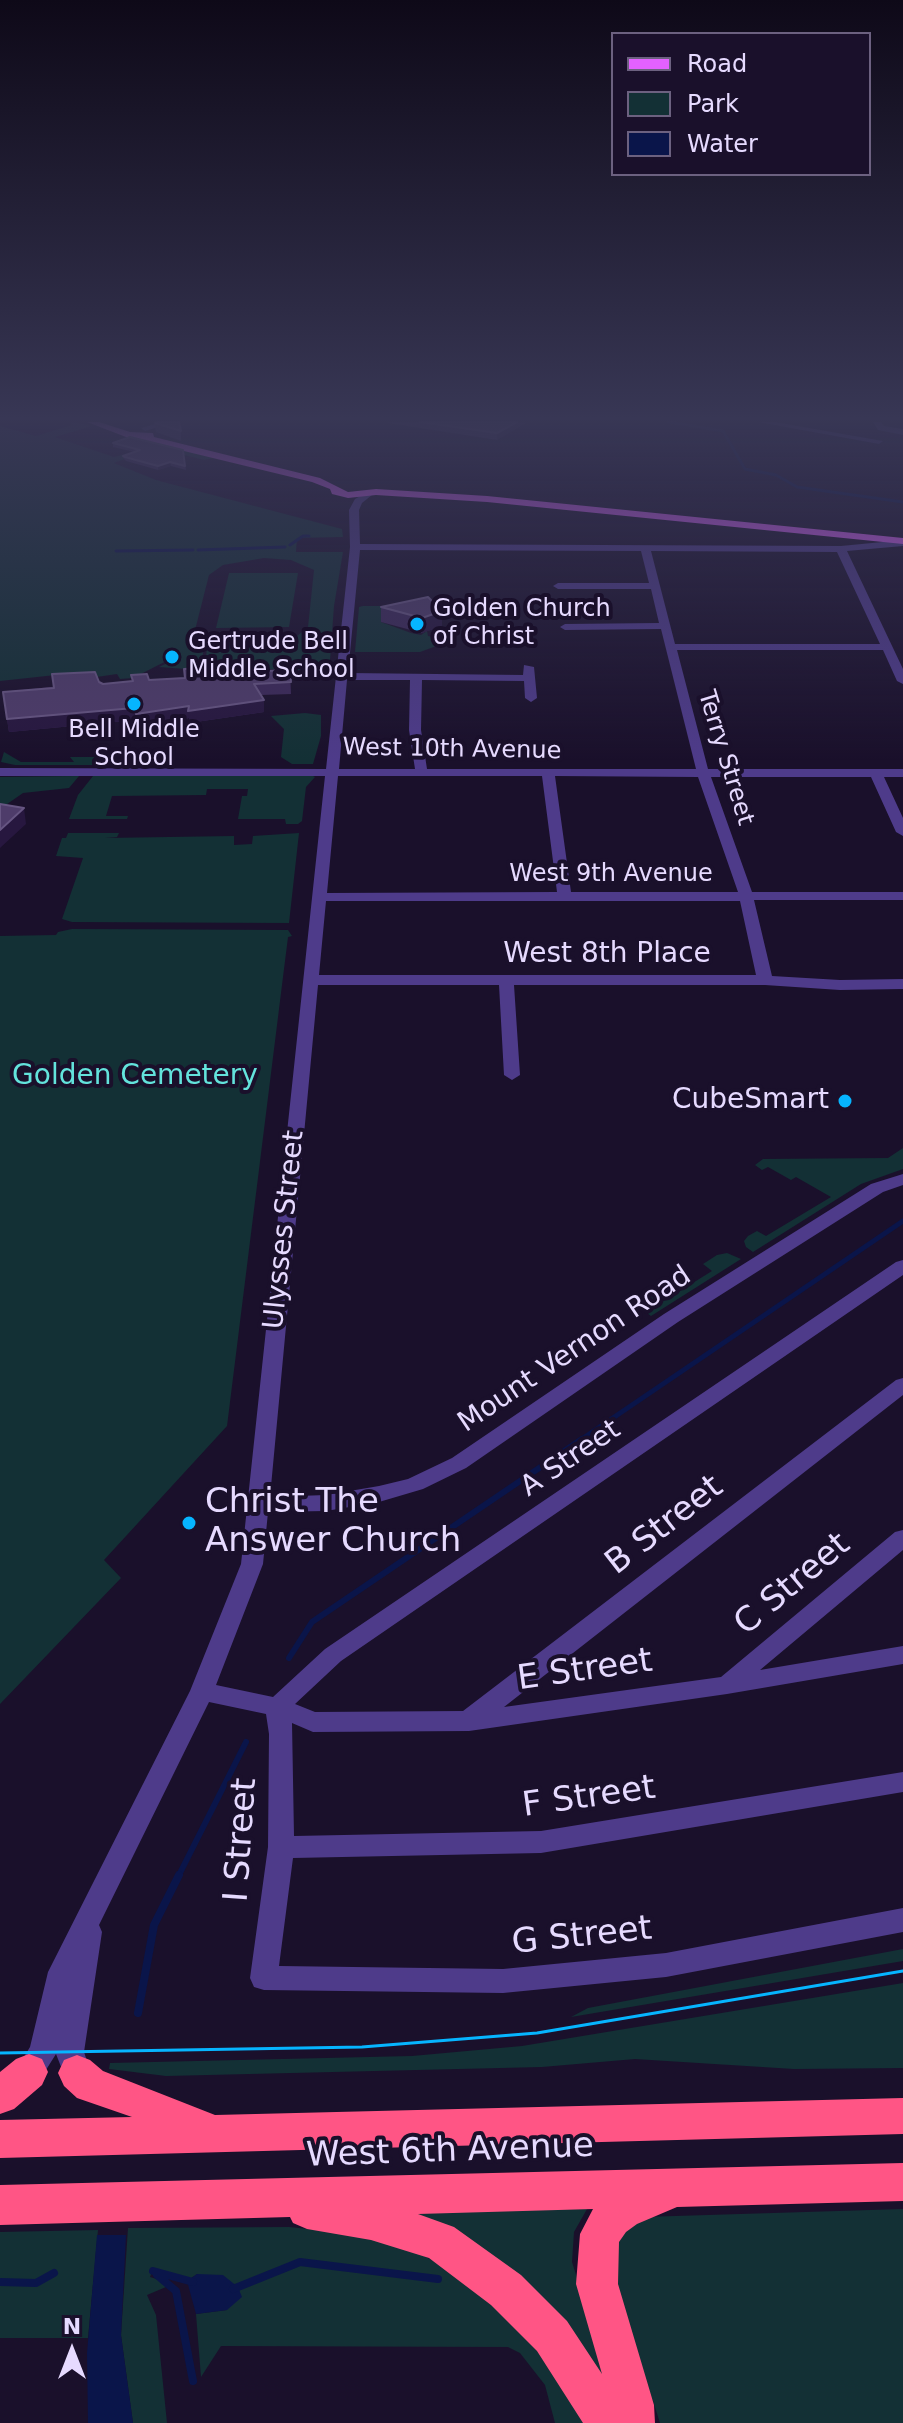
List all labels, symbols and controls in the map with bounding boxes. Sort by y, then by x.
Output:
legend [611,32,871,176]
text: Road [687,50,747,78]
text: Park [687,90,739,118]
text: Water [687,130,758,158]
place label: Golden Church of Christ [433,596,611,652]
marker: Golden Church of Christ [408,615,426,633]
place label: Gertrude Bell Middle School [188,629,355,685]
marker: Gertrude Bell Middle School [163,648,181,666]
street label: Terry Street [691,687,759,829]
marker: Bell Middle School [125,695,143,713]
place label: Bell Middle School [68,717,200,773]
street label: West 10th Avenue [342,734,562,766]
street label: West 9th Avenue [509,861,713,889]
street label: West 8th Place [503,938,711,972]
park label: Golden Cemetery [12,1060,258,1094]
place label: CubeSmart [672,1084,829,1118]
marker: CubeSmart [836,1092,854,1110]
street label: Ulysses Street [258,1129,312,1331]
street label: Mount Vernon Road [452,1260,698,1440]
street label: A Street [515,1413,627,1505]
street label: B Street [598,1468,732,1584]
place label: Christ The Answer Church [205,1483,461,1562]
marker: Christ The Answer Church [180,1514,198,1532]
street label: C Street [727,1525,859,1645]
street label: E Street [515,1641,655,1701]
street label: F Street [520,1768,658,1828]
street label: I Street [217,1777,267,1903]
street label: G Street [510,1909,654,1965]
street label: West 6th Avenue [305,2127,595,2177]
north arrow [32,2311,112,2391]
text: N [63,2314,81,2339]

